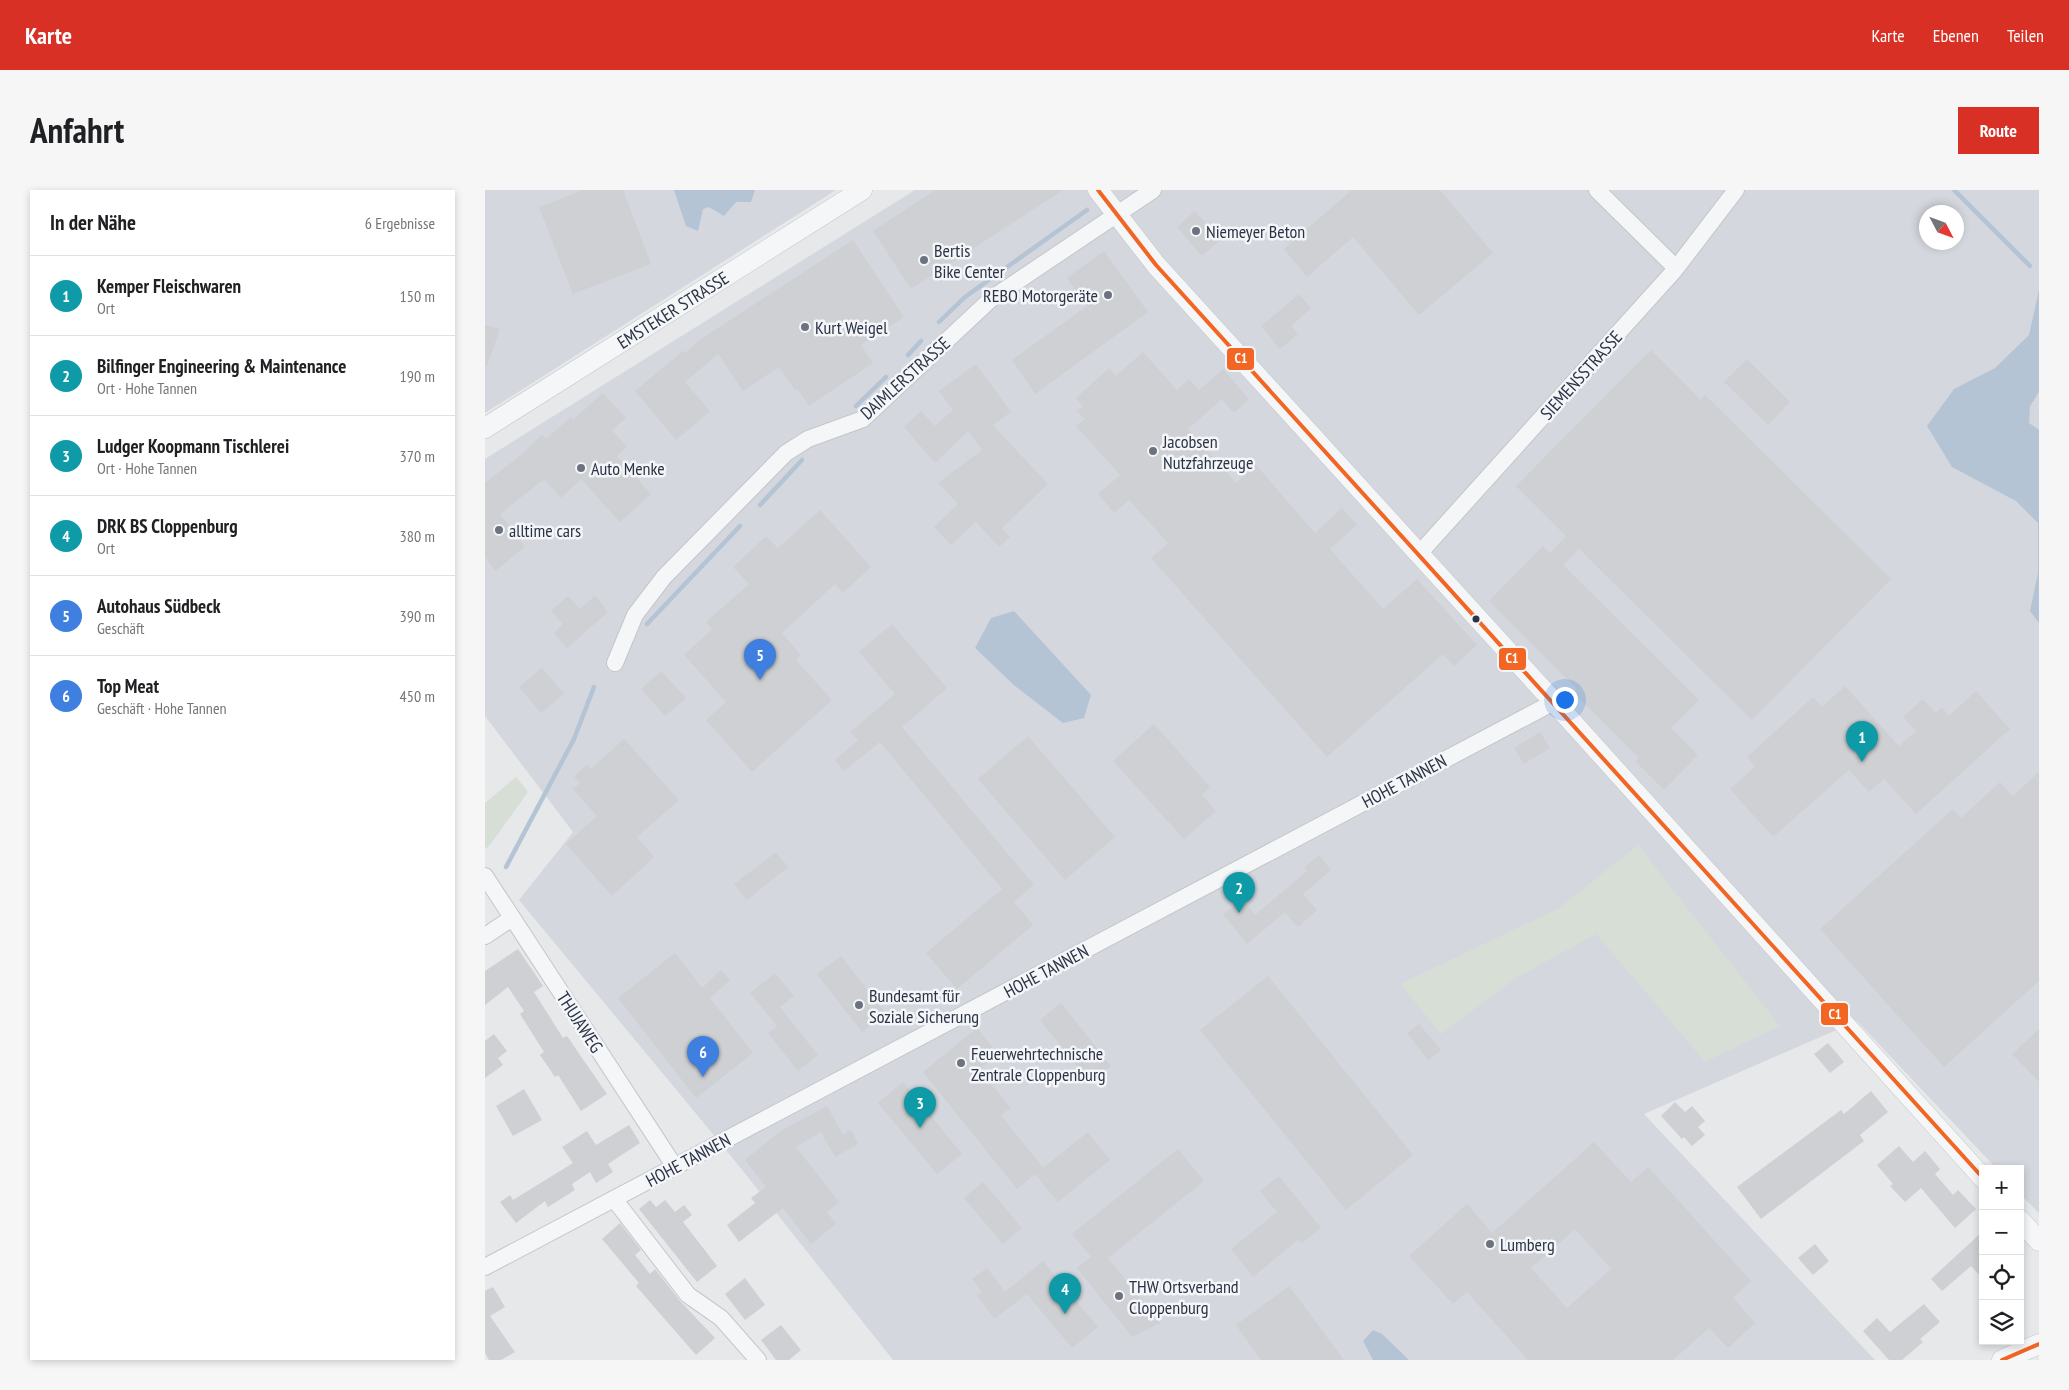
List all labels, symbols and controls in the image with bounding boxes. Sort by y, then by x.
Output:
text: Karte [25,20,72,51]
text: Karte [1871,24,1905,47]
text: Ebenen [1933,24,1979,47]
text: Teilen [2007,24,2044,47]
text: Anfahrt [30,107,124,153]
button: Route [1958,107,2039,154]
north arrow [1919,205,1964,250]
text: In der Nähe [50,209,136,236]
text: 6 Ergebnisse [365,213,435,233]
place label: Niemeyer Beton [1206,220,1305,243]
marker: Niemeyer Beton [1190,225,1202,237]
place label: Bertis Bike Center [934,239,1005,283]
marker: Bertis Bike Center [918,254,930,266]
street label: EMSTEKER STRASSE [613,266,733,353]
text: Kemper Fleischwaren [97,274,241,298]
place label: REBO Motorgeräte [983,284,1098,307]
text: 1 [62,286,70,306]
text: 150 m [400,286,435,306]
marker: REBO Motorgeräte [1102,289,1114,301]
text: Ort [97,298,115,318]
place label: Kurt Weigel [815,316,888,339]
marker: Kurt Weigel [799,321,811,333]
street label: SIEMENSSTRASSE [1535,326,1627,424]
street label: DAIMLERSTRASSE [855,332,955,424]
line badge: C1 [1226,347,1255,371]
text: C1 [1234,349,1248,367]
text: Bilfinger Engineering & Maintenance [97,354,346,378]
text: 2 [62,366,70,386]
text: 190 m [400,366,435,386]
text: Ort · Hohe Tannen [97,378,197,398]
place label: Jacobsen Nutzfahrzeuge [1162,430,1253,474]
text: Ludger Koopmann Tischlerei [97,434,289,458]
marker: Jacobsen Nutzfahrzeuge [1147,445,1159,457]
text: 3 [62,446,70,466]
text: 370 m [400,446,435,466]
place label: Auto Menke [591,457,665,480]
text: Ort · Hohe Tannen [97,458,197,478]
marker: Auto Menke [575,462,587,474]
text: DRK BS Cloppenburg [97,514,238,538]
place label: alltime cars [509,519,581,542]
marker: alltime cars [493,524,505,536]
text: 4 [62,526,70,546]
text: 380 m [400,526,435,546]
text: Ort [97,538,115,558]
text: Autohaus Südbeck [97,594,221,618]
text: 5 [62,606,70,626]
text: 390 m [400,606,435,626]
unlabelled marker [1471,614,1481,624]
text: Geschäft [97,618,144,638]
pin: 5 [744,639,776,680]
line badge: C1 [1498,647,1527,671]
text: C1 [1505,649,1519,667]
text: Top Meat [97,674,159,698]
text: 6 [62,686,70,706]
text: 450 m [400,686,435,706]
your location [1552,687,1578,713]
text: Geschäft · Hohe Tannen [97,698,227,718]
pin: 1 [1846,721,1878,762]
street label: HOHE TANNEN [1358,749,1450,813]
pin: 2 [1223,872,1255,913]
street label: HOHE TANNEN [1000,939,1092,1003]
place label: Bundesamt für Soziale Sicherung [869,984,979,1028]
street label: THUJAWEG [552,987,608,1057]
marker: Bundesamt für Soziale Sicherung [853,999,865,1011]
line badge: C1 [1820,1002,1849,1026]
text: C1 [1828,1005,1842,1023]
pin: 6 [687,1036,719,1077]
place label: Feuerwehrtechnische Zentrale Cloppenburg [971,1042,1106,1086]
marker: Feuerwehrtechnische Zentrale Cloppenburg [955,1057,967,1069]
pin: 3 [904,1087,936,1128]
street label: HOHE TANNEN [642,1128,734,1192]
map controls [1979,1165,2024,1345]
button: + [1979,1165,2024,1210]
button: − [1979,1210,2024,1255]
place label: Lumberg [1500,1233,1555,1256]
marker: Lumberg [1484,1238,1496,1250]
button: locate [1979,1255,2024,1300]
pin: 4 [1049,1273,1081,1314]
place label: THW Ortsverband Cloppenburg [1129,1275,1239,1319]
marker: THW Ortsverband Cloppenburg [1113,1290,1125,1302]
button: layers [1979,1300,2024,1345]

